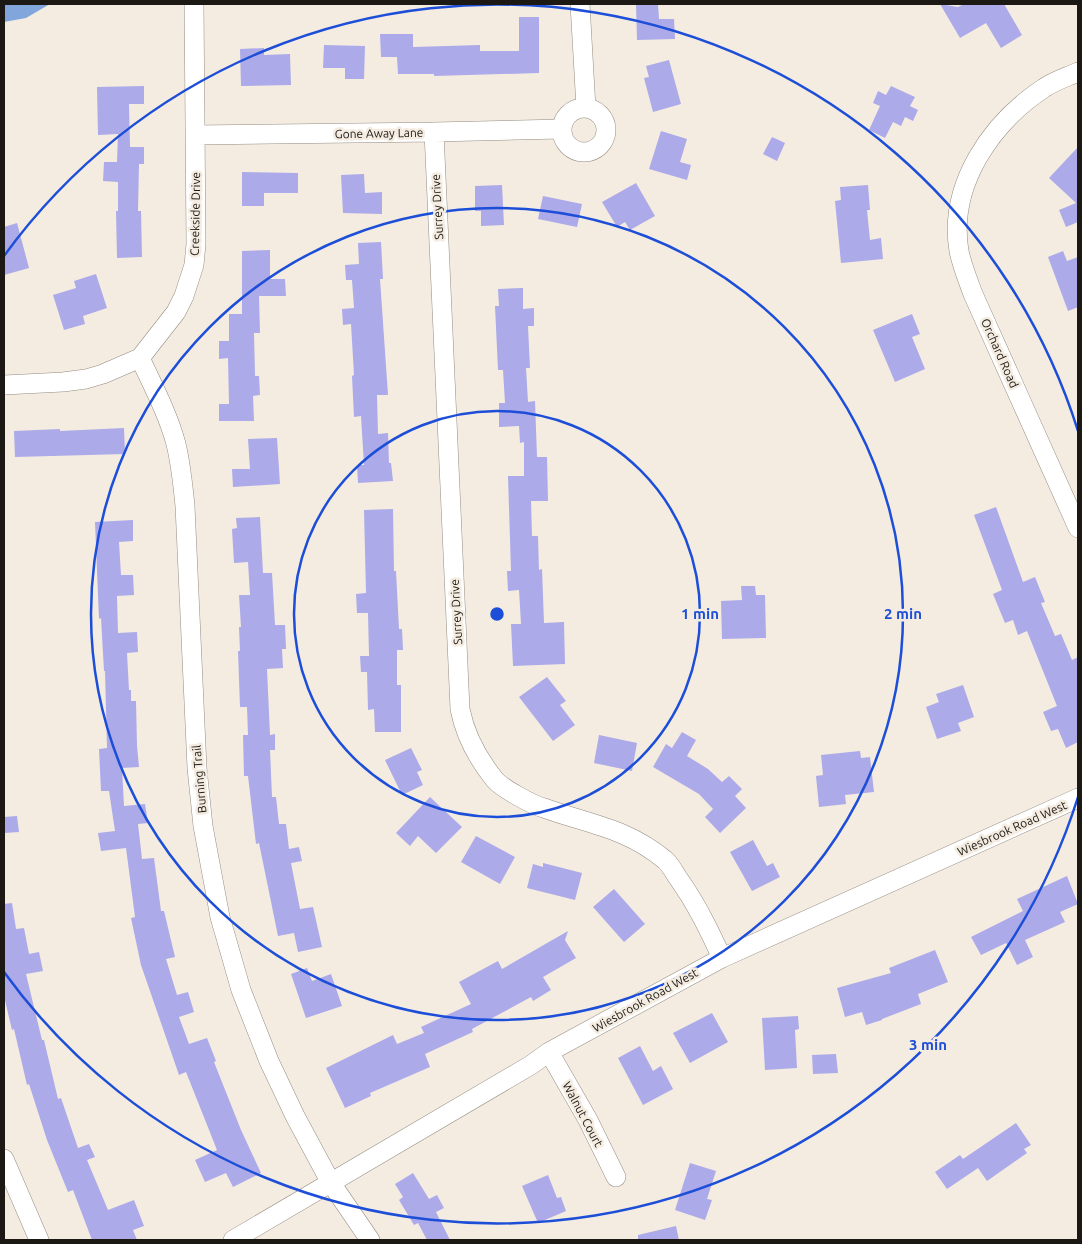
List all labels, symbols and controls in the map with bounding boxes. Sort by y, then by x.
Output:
street label: Gone Away Lane [335,126,423,140]
street label: Creekside Drive [188,172,202,256]
street label: Surrey Drive [429,174,445,240]
street label: Orchard Road [979,316,1021,390]
street label: Surrey Drive [448,579,464,645]
centre of rings [488,605,506,623]
text: 1 min [681,605,719,622]
text: 2 min [884,605,922,622]
street label: Burning Trail [190,744,208,814]
street label: Wiesbrook Road West [955,798,1069,858]
street label: Wiesbrook Road West [590,965,700,1034]
text: 3 min [909,1036,947,1053]
street label: Walnut Court [560,1079,606,1149]

